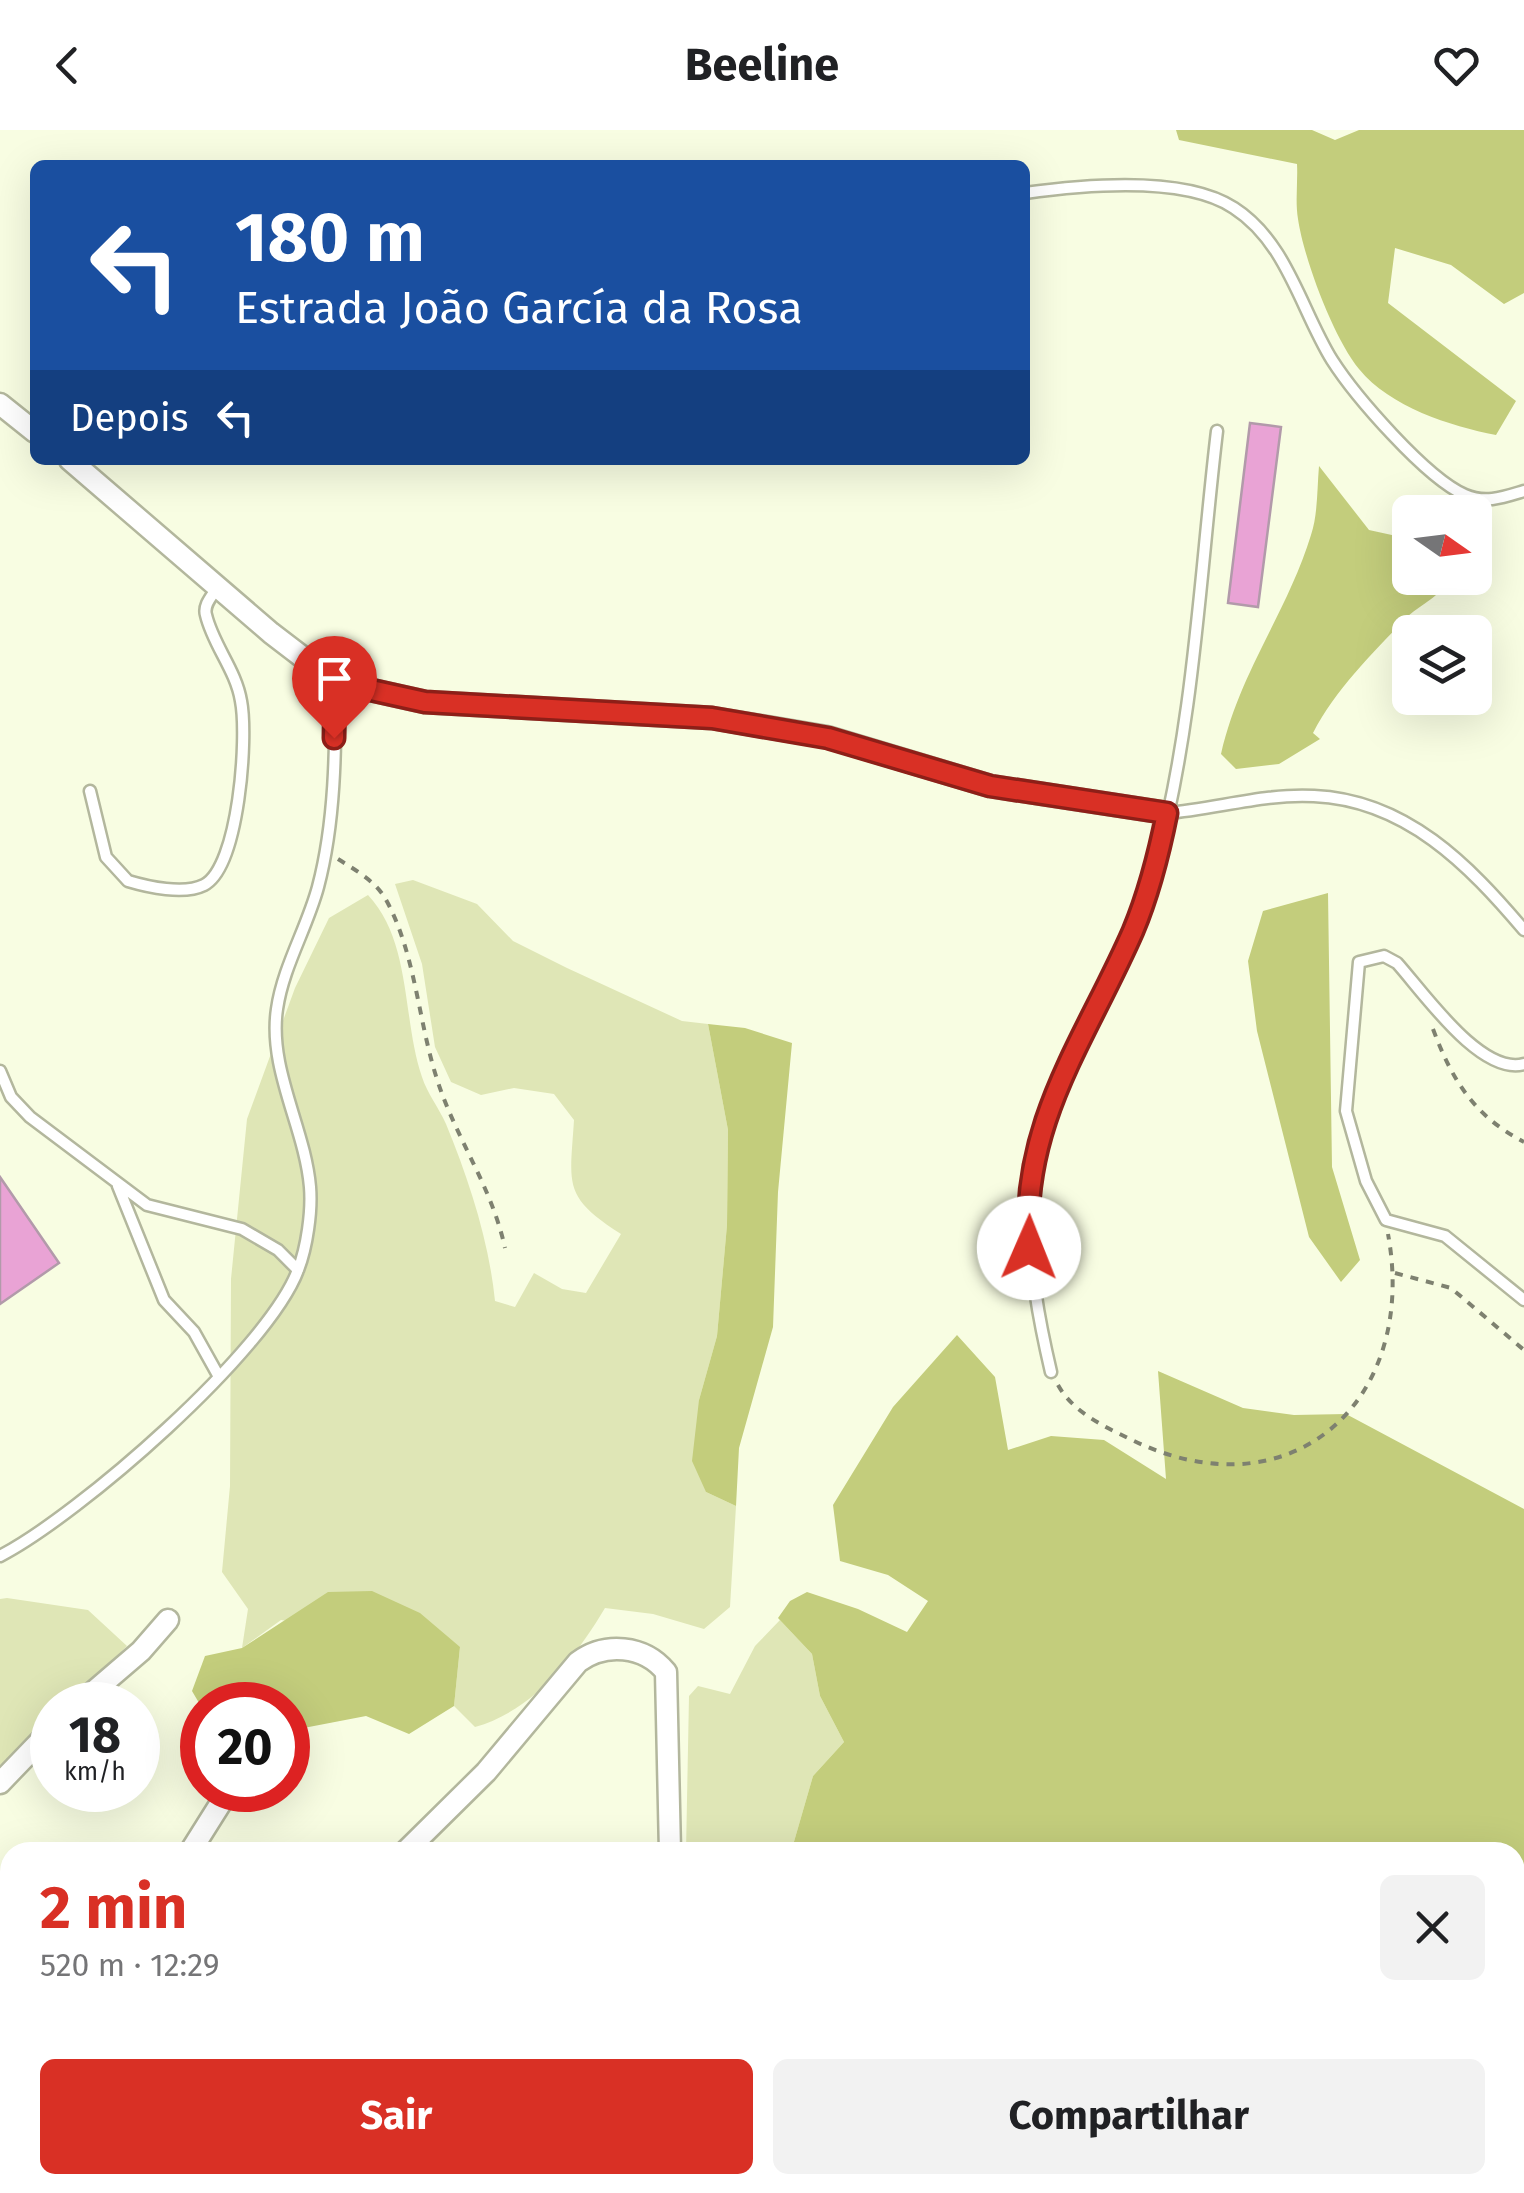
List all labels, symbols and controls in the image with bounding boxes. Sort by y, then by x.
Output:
icon: back [40,38,95,93]
text: Beeline [685,38,839,92]
icon: heart [1429,38,1484,93]
text: 180 m [235,196,425,280]
icon: left [70,200,200,330]
text: Estrada João García da Rosa [235,281,803,335]
icon: left [208,390,263,445]
text: Depois [70,395,188,441]
north arrow [1392,495,1492,595]
map controls [1392,495,1492,715]
button: layers [1392,615,1492,715]
pin [292,636,377,739]
icon: arrive [307,651,362,706]
position arrow [977,1196,1081,1300]
speed limit sign: 20 [180,1682,310,1812]
text: 18 [69,1705,121,1765]
text: km/h [64,1757,126,1787]
text: 2 min [40,1872,187,1944]
button: close [1380,1875,1485,1980]
text: 520 m · 12:29 [40,1946,220,1984]
button: Sair [40,2059,753,2174]
button: Compartilhar [773,2059,1485,2174]

